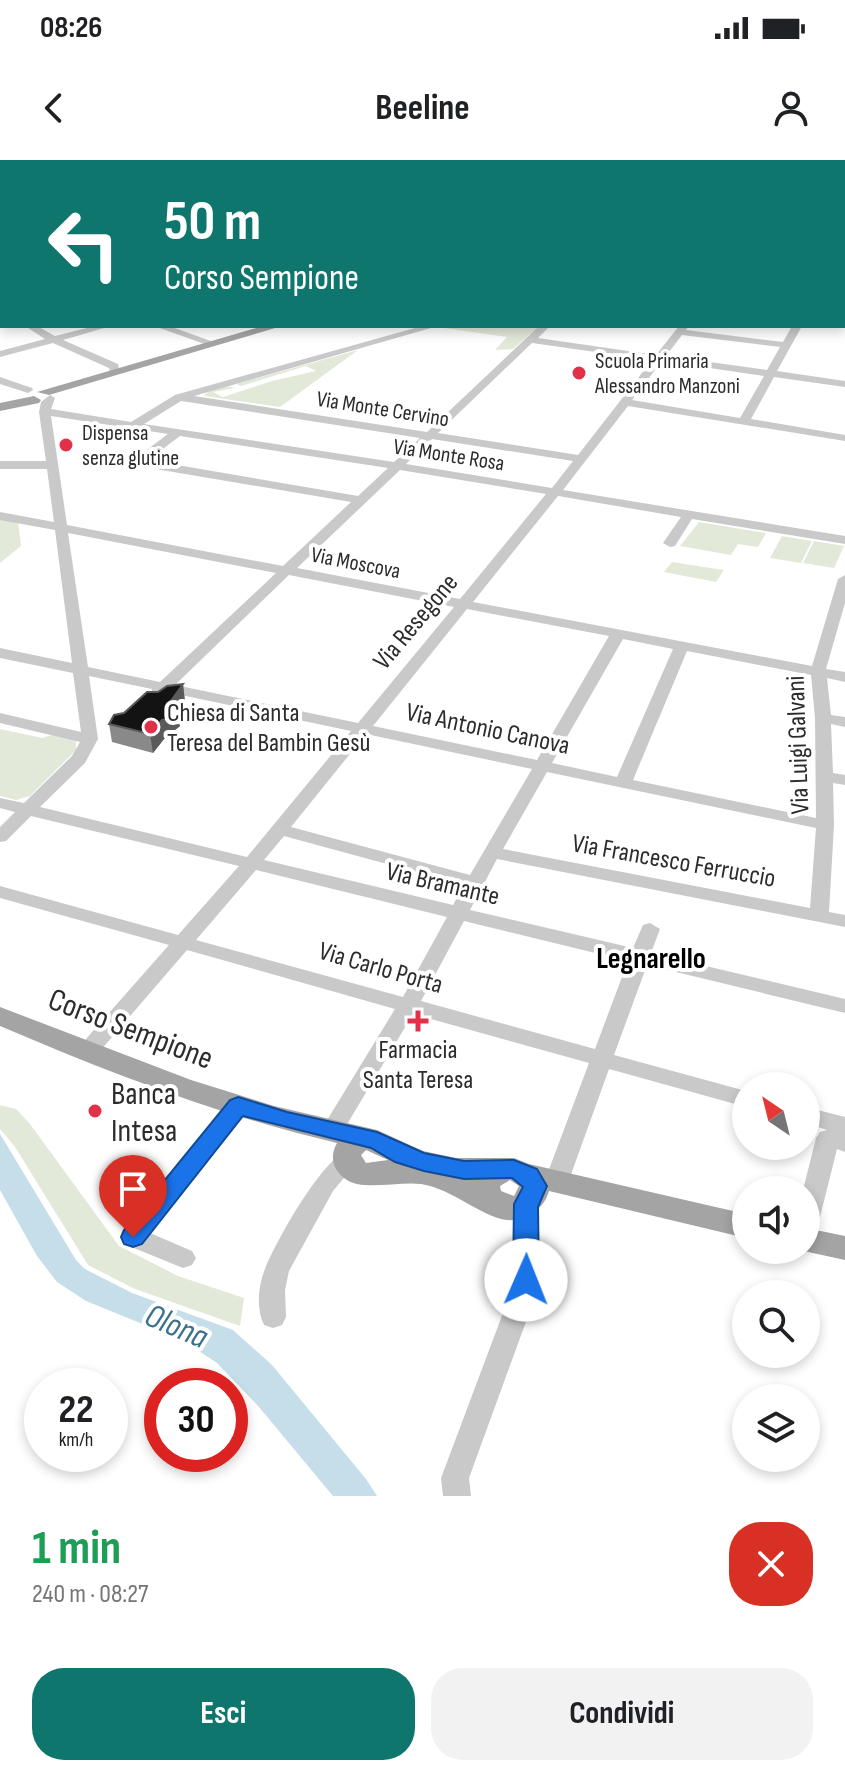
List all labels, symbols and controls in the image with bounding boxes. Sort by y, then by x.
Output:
text: 08:26 [40,10,102,46]
icon: back [32,86,76,130]
icon: person [769,86,813,130]
text: Beeline [375,87,470,130]
text: 50 m [164,189,261,256]
icon: left [32,192,136,296]
text: Corso Sempione [164,257,359,300]
place label: Scuola Primaria Alessandro Manzoni [594,348,740,400]
marker: Scuola Primaria Alessandro Manzoni [570,364,588,382]
street label: Via Monte Cervino [315,386,451,433]
place label: Dispensa senza glutine [82,420,179,472]
street label: Via Monte Rosa [391,433,506,478]
marker: Dispensa senza glutine [57,436,75,454]
street label: Via Moscova [309,542,403,585]
street label: Via Resegone [367,568,465,676]
street label: Via Luigi Galvani [781,675,816,815]
street label: Via Antonio Canova [403,697,572,762]
place label: Chiesa di Santa Teresa del Bambin Gesù [167,698,370,759]
marker: Chiesa di Santa Teresa del Bambin Gesù [142,718,160,736]
street label: Via Francesco Ferruccio [570,828,778,895]
street label: Via Bramante [383,856,502,913]
street label: Via Carlo Porta [315,936,446,1001]
district label: Legnarello [596,941,706,977]
street label: Corso Sempione [43,980,218,1079]
marker: Farmacia Santa Teresa [409,1012,427,1030]
place label: Farmacia Santa Teresa [363,1035,473,1096]
north arrow [732,1072,820,1160]
map controls [732,1072,820,1472]
place label: Banca Intesa [111,1075,177,1151]
marker: Banca Intesa [86,1102,104,1120]
pin [99,1155,167,1237]
icon: arrive [111,1167,155,1211]
button: sound [732,1176,820,1264]
position arrow [484,1238,568,1322]
button: search [732,1280,820,1368]
water label: Olona [139,1295,214,1358]
speed limit sign: 30 [144,1368,248,1472]
button: layers [732,1384,820,1472]
text: 22 [58,1386,94,1434]
text: km/h [59,1428,93,1452]
text: 1 min [32,1520,121,1577]
button: close [729,1522,813,1606]
text: 240 m · 08:27 [32,1579,148,1610]
button: Esci [32,1668,415,1760]
button: Condividi [431,1668,813,1760]

